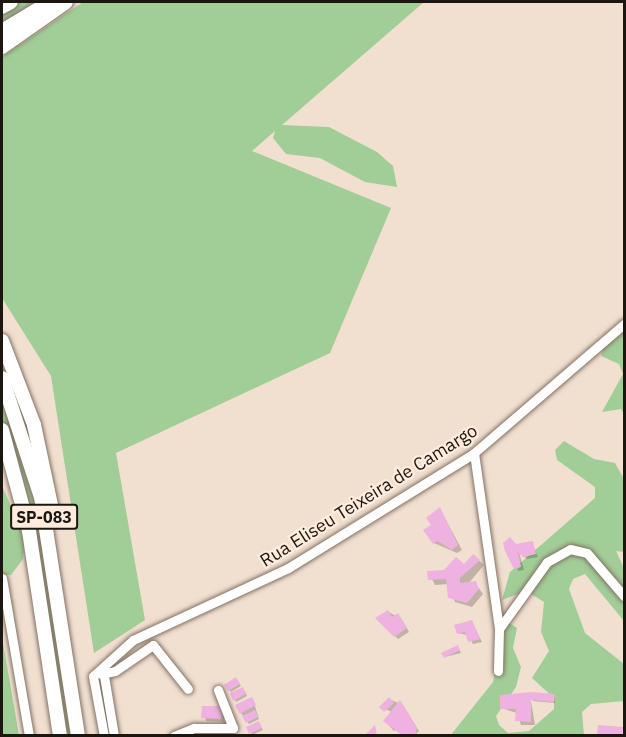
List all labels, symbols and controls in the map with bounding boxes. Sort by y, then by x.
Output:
street label: Rua Eliseu Teixeira de Camargo [256,420,482,572]
road number: SP-083 [9,504,78,530]

